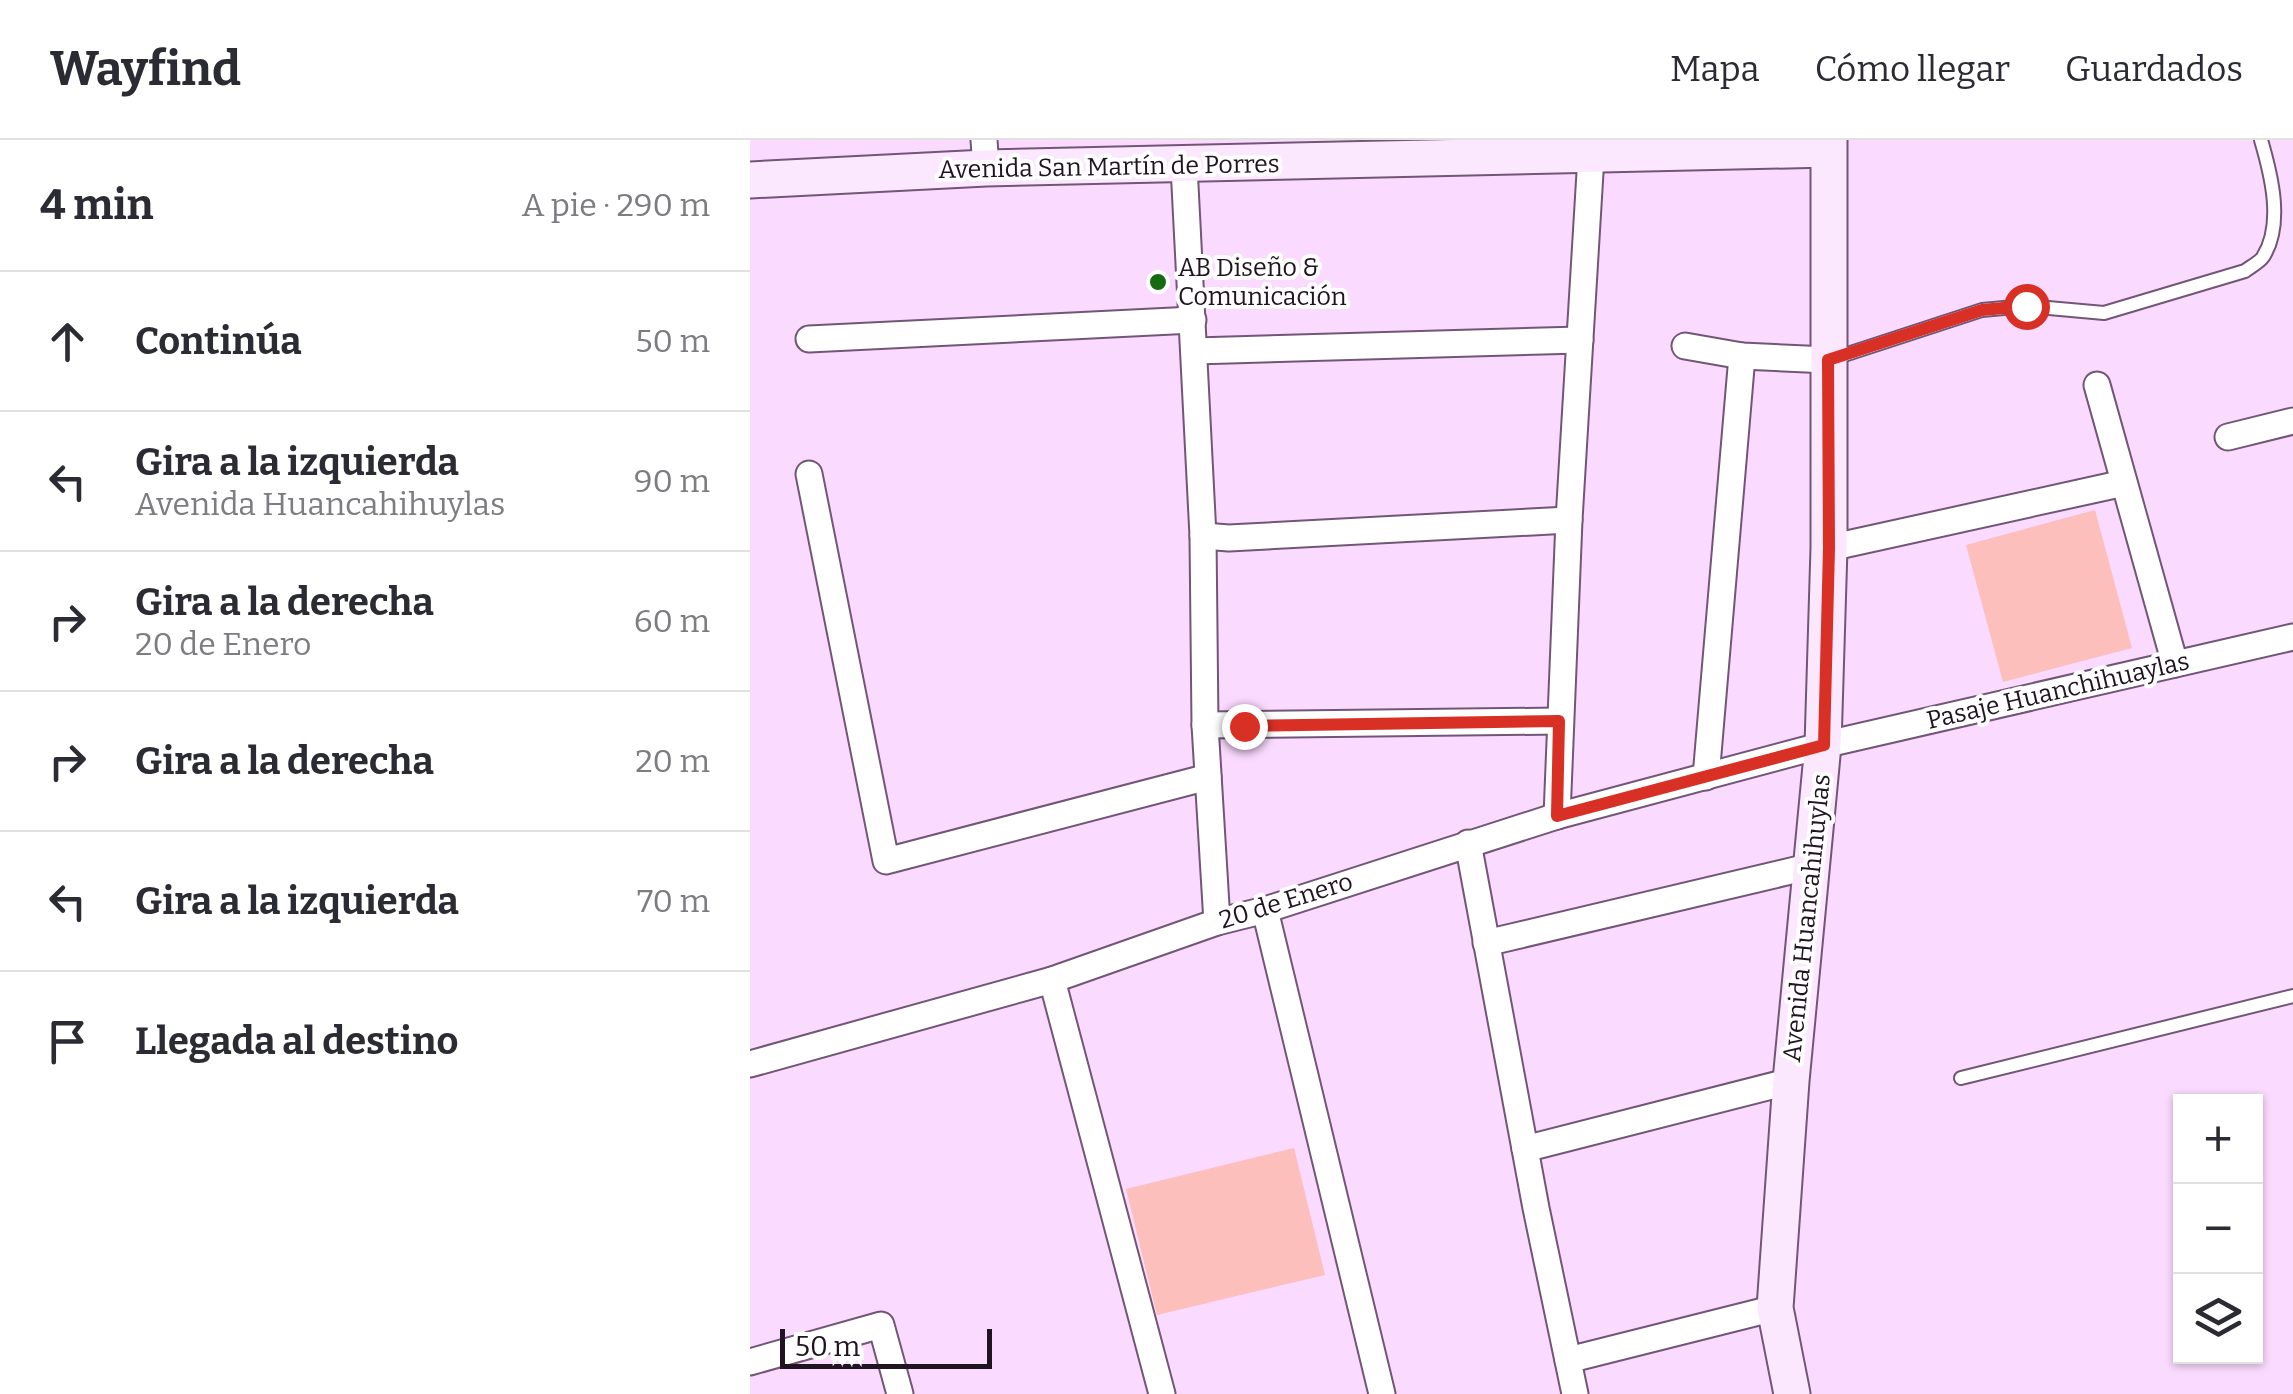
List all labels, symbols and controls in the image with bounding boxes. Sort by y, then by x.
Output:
text: Wayfind [50,40,241,98]
text: Mapa [1670,48,1760,90]
text: Cómo llegar [1815,48,2010,90]
text: Guardados [2065,48,2243,90]
street label: Avenida San Martín de Porres [938,149,1280,185]
text: 4 min [40,180,154,230]
text: A pie · 290 m [522,186,710,224]
place label: AB Diseño & Comunicación [1178,253,1347,312]
marker: AB Diseño & Comunicación [1147,271,1169,293]
route start [2004,284,2050,330]
icon: ahead [40,314,95,369]
text: Continúa [135,318,302,364]
text: 50 m [635,322,710,360]
text: Gira a la izquierda [135,439,459,485]
icon: left [40,454,95,509]
text: 90 m [634,462,710,500]
text: Avenida Huancahihuylas [135,485,505,523]
text: Gira a la derecha [135,579,434,625]
icon: right [40,594,95,649]
text: 60 m [634,602,710,640]
text: 20 de Enero [135,625,311,663]
street label: Pasaje Huanchihuaylas [1924,646,2192,736]
route end [1222,704,1268,750]
icon: right [40,734,95,789]
text: Gira a la derecha [135,738,434,784]
text: 20 m [635,742,710,780]
street label: Avenida Huancahihuylas [1777,773,1837,1063]
street label: 20 de Enero [1216,867,1356,935]
icon: left [40,874,95,929]
text: Gira a la izquierda [135,878,459,924]
text: 70 m [637,882,710,920]
icon: arrive [40,1014,95,1069]
text: Llegada al destino [135,1018,458,1064]
map controls [2173,1094,2263,1364]
button: + [2173,1094,2263,1184]
button: − [2173,1184,2263,1274]
button: layers [2173,1274,2263,1364]
scale bar [780,1324,992,1368]
text: 50 m [795,1330,860,1363]

